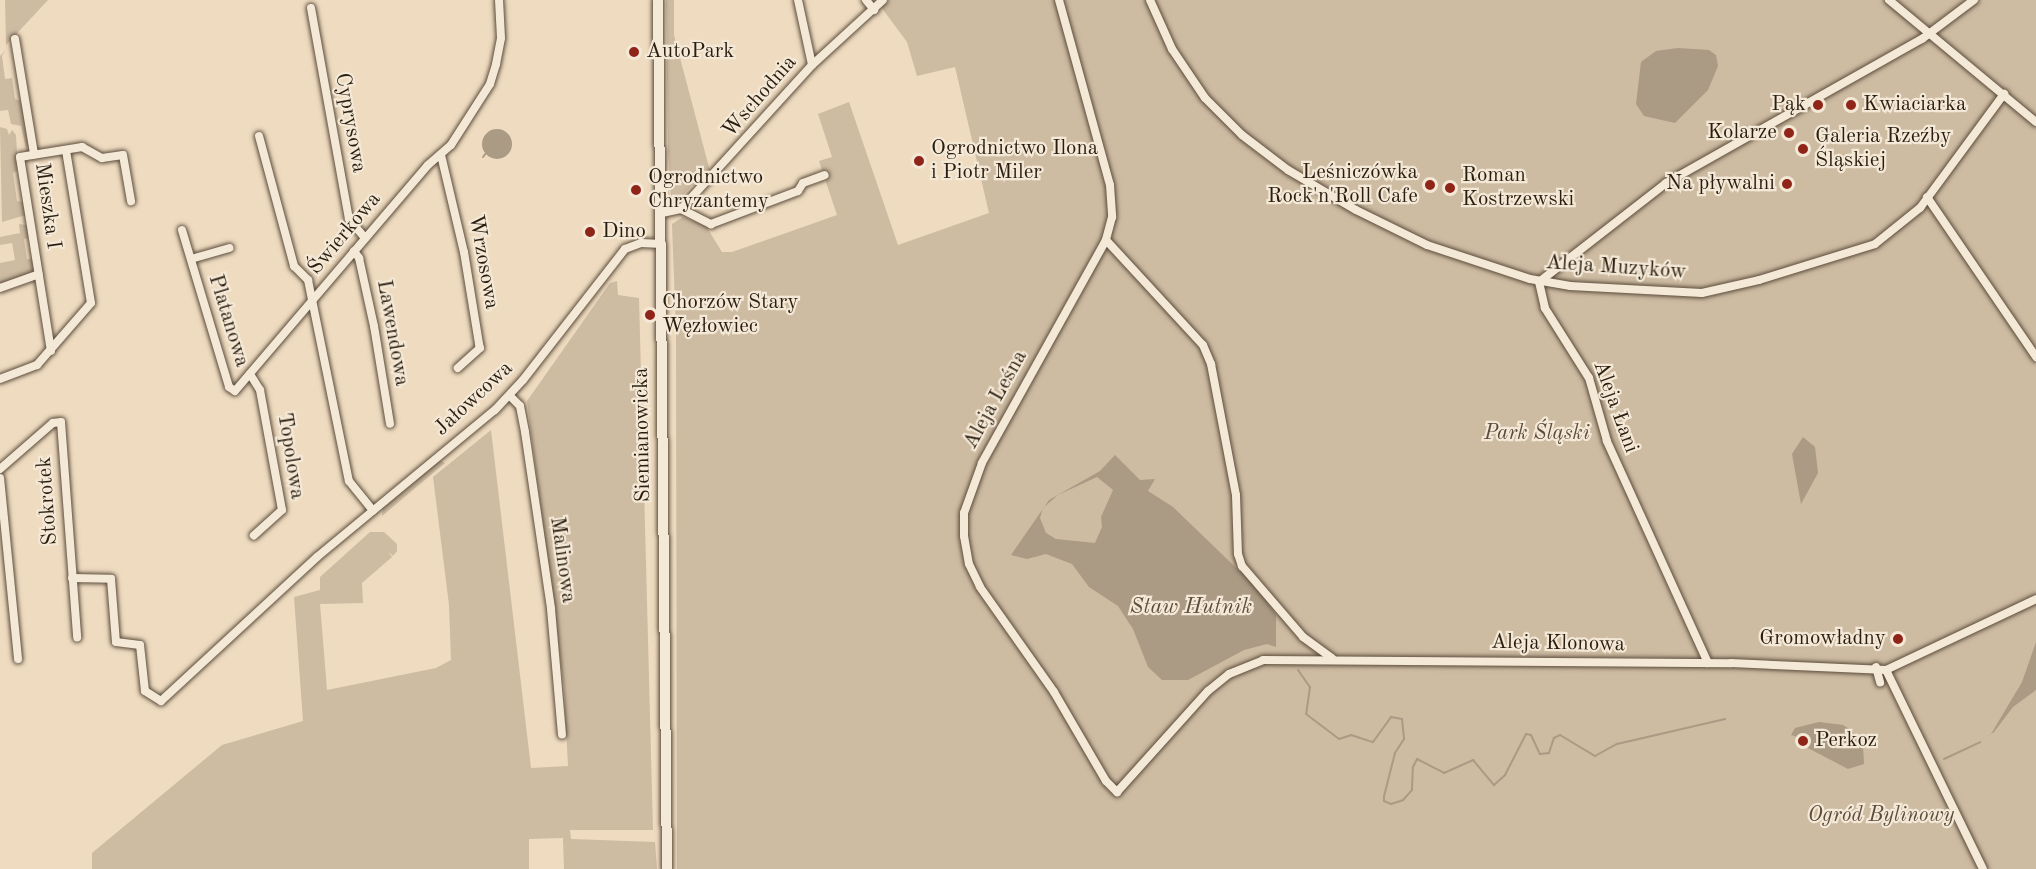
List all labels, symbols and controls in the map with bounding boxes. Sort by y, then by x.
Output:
place label: AutoPark [646,39,734,65]
marker: AutoPark [627,45,641,59]
street label: Wschodnia [717,51,803,143]
street label: Cyprysowa [329,71,371,175]
place label: Pąk [1771,92,1806,118]
place label: Kwiaciarka [1863,92,1966,118]
marker: Pąk [1811,98,1825,112]
marker: Kwiaciarka [1844,98,1858,112]
place label: Kolarze [1707,120,1777,146]
place label: Galeria Rzeźby Śląskiej [1815,124,1951,174]
marker: Kolarze [1782,126,1796,140]
place label: Ogrodnictwo Ilona i Piotr Miler [931,136,1098,186]
marker: Galeria Rzeźby Śląskiej [1796,142,1810,156]
marker: Ogrodnictwo Ilona i Piotr Miler [912,154,926,168]
place label: Leśniczówka Rock'n'Roll Cafe [1267,160,1418,210]
street label: Mieszka I [28,161,66,251]
place label: Roman Kostrzewski [1462,163,1574,213]
place label: Ogrodnictwo Chryzantemy [648,165,769,215]
place label: Na pływalni [1666,171,1775,197]
marker: Na pływalni [1780,177,1794,191]
marker: Leśniczówka Rock'n'Roll Cafe [1423,178,1437,192]
marker: Roman Kostrzewski [1443,181,1457,195]
marker: Ogrodnictwo Chryzantemy [629,183,643,197]
street label: Świerkowa [303,188,387,280]
street label: Wrzosowa [462,213,504,311]
place label: Dino [602,219,646,245]
marker: Dino [583,225,597,239]
street label: Aleja Muzyków [1545,251,1687,285]
street label: Platanowa [202,272,254,370]
street label: Lawendowa [370,278,414,388]
place label: Chorzów Stary Węzłowiec [662,290,798,340]
marker: Chorzów Stary Węzłowiec [643,308,657,322]
street label: Aleja Leśna [959,346,1033,454]
street label: Jałowcowa [430,356,518,442]
street label: Aleja Łani [1587,357,1643,457]
street label: Siemianowicka [629,367,657,503]
street label: Topolowa [271,411,309,501]
park label: Park Śląski [1484,421,1590,447]
street label: Stokrotek [32,456,64,546]
street label: Malinowa [543,515,581,605]
water label: Staw Hutnik [1130,595,1252,621]
place label: Gromowładny [1759,626,1886,652]
street label: Aleja Klonowa [1491,630,1625,658]
marker: Gromowładny [1891,632,1905,646]
place label: Perkoz [1815,728,1877,754]
marker: Perkoz [1796,734,1810,748]
park label: Ogród Bylinowy [1808,803,1954,829]

